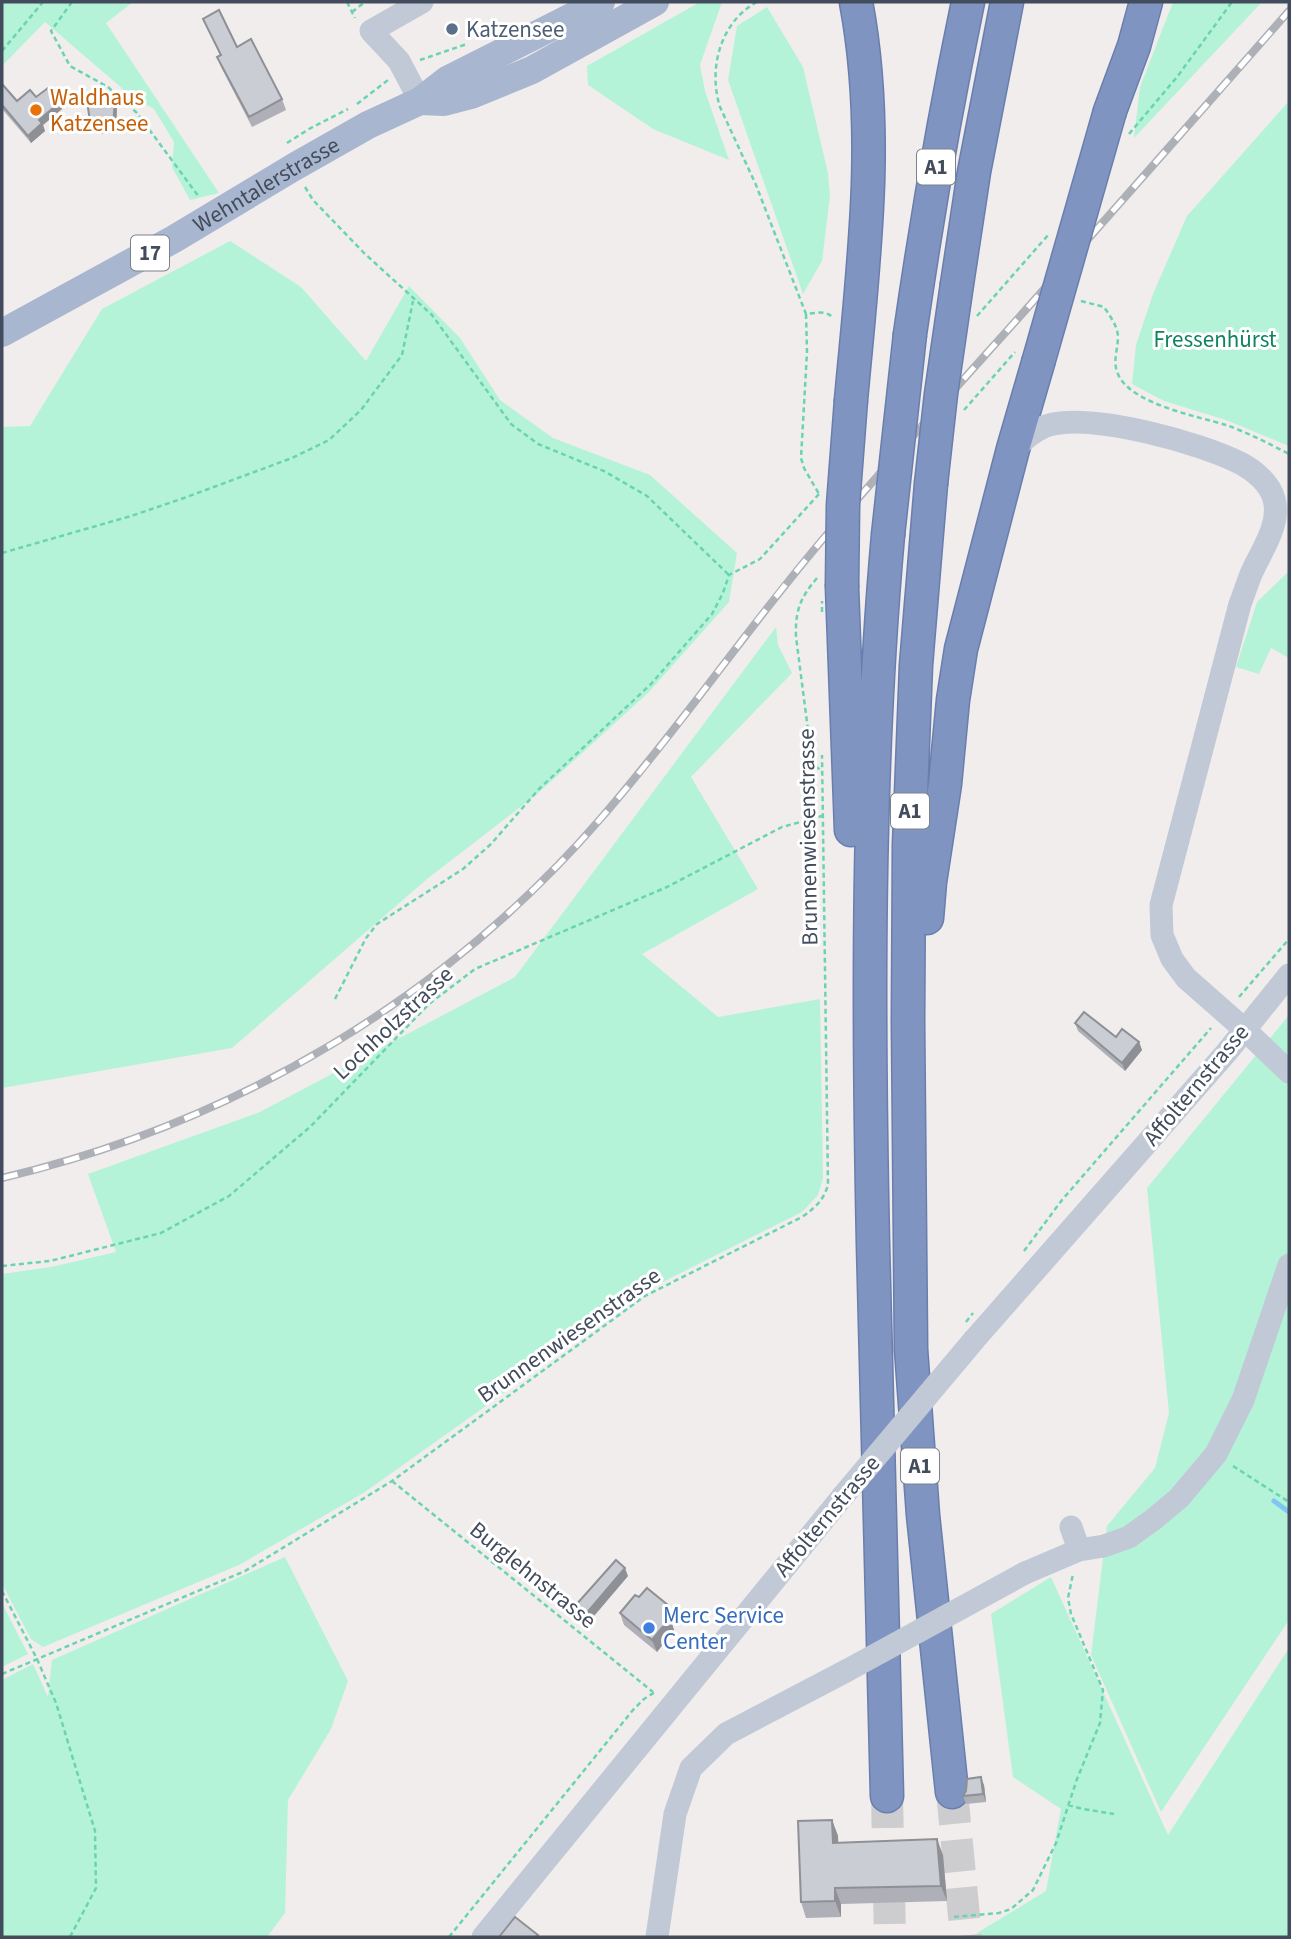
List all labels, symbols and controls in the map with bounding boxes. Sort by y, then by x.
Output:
place label: Katzensee [466,13,564,46]
marker: Katzensee [444,21,460,37]
place label: Waldhaus Katzensee [50,81,148,140]
marker: Waldhaus Katzensee [28,102,44,118]
street label: Wehntalerstrasse [186,128,345,241]
road number: A1 [917,150,955,184]
road number: 17 [131,236,169,270]
park label: Fressenhürst [1153,323,1277,356]
street label: Brunnenwiesenstrasse [790,728,826,946]
road number: A1 [891,794,929,828]
street label: Lochholzstrasse [326,959,460,1087]
street label: Affolternstrasse [1135,1017,1257,1153]
street label: Brunnenwiesenstrasse [471,1259,667,1411]
street label: Affolternstrasse [766,1448,888,1584]
road number: A1 [901,1448,939,1484]
street label: Burglehnstrasse [463,1514,603,1636]
place label: Merc Service Center [663,1599,784,1658]
marker: Merc Service Center [641,1620,657,1636]

